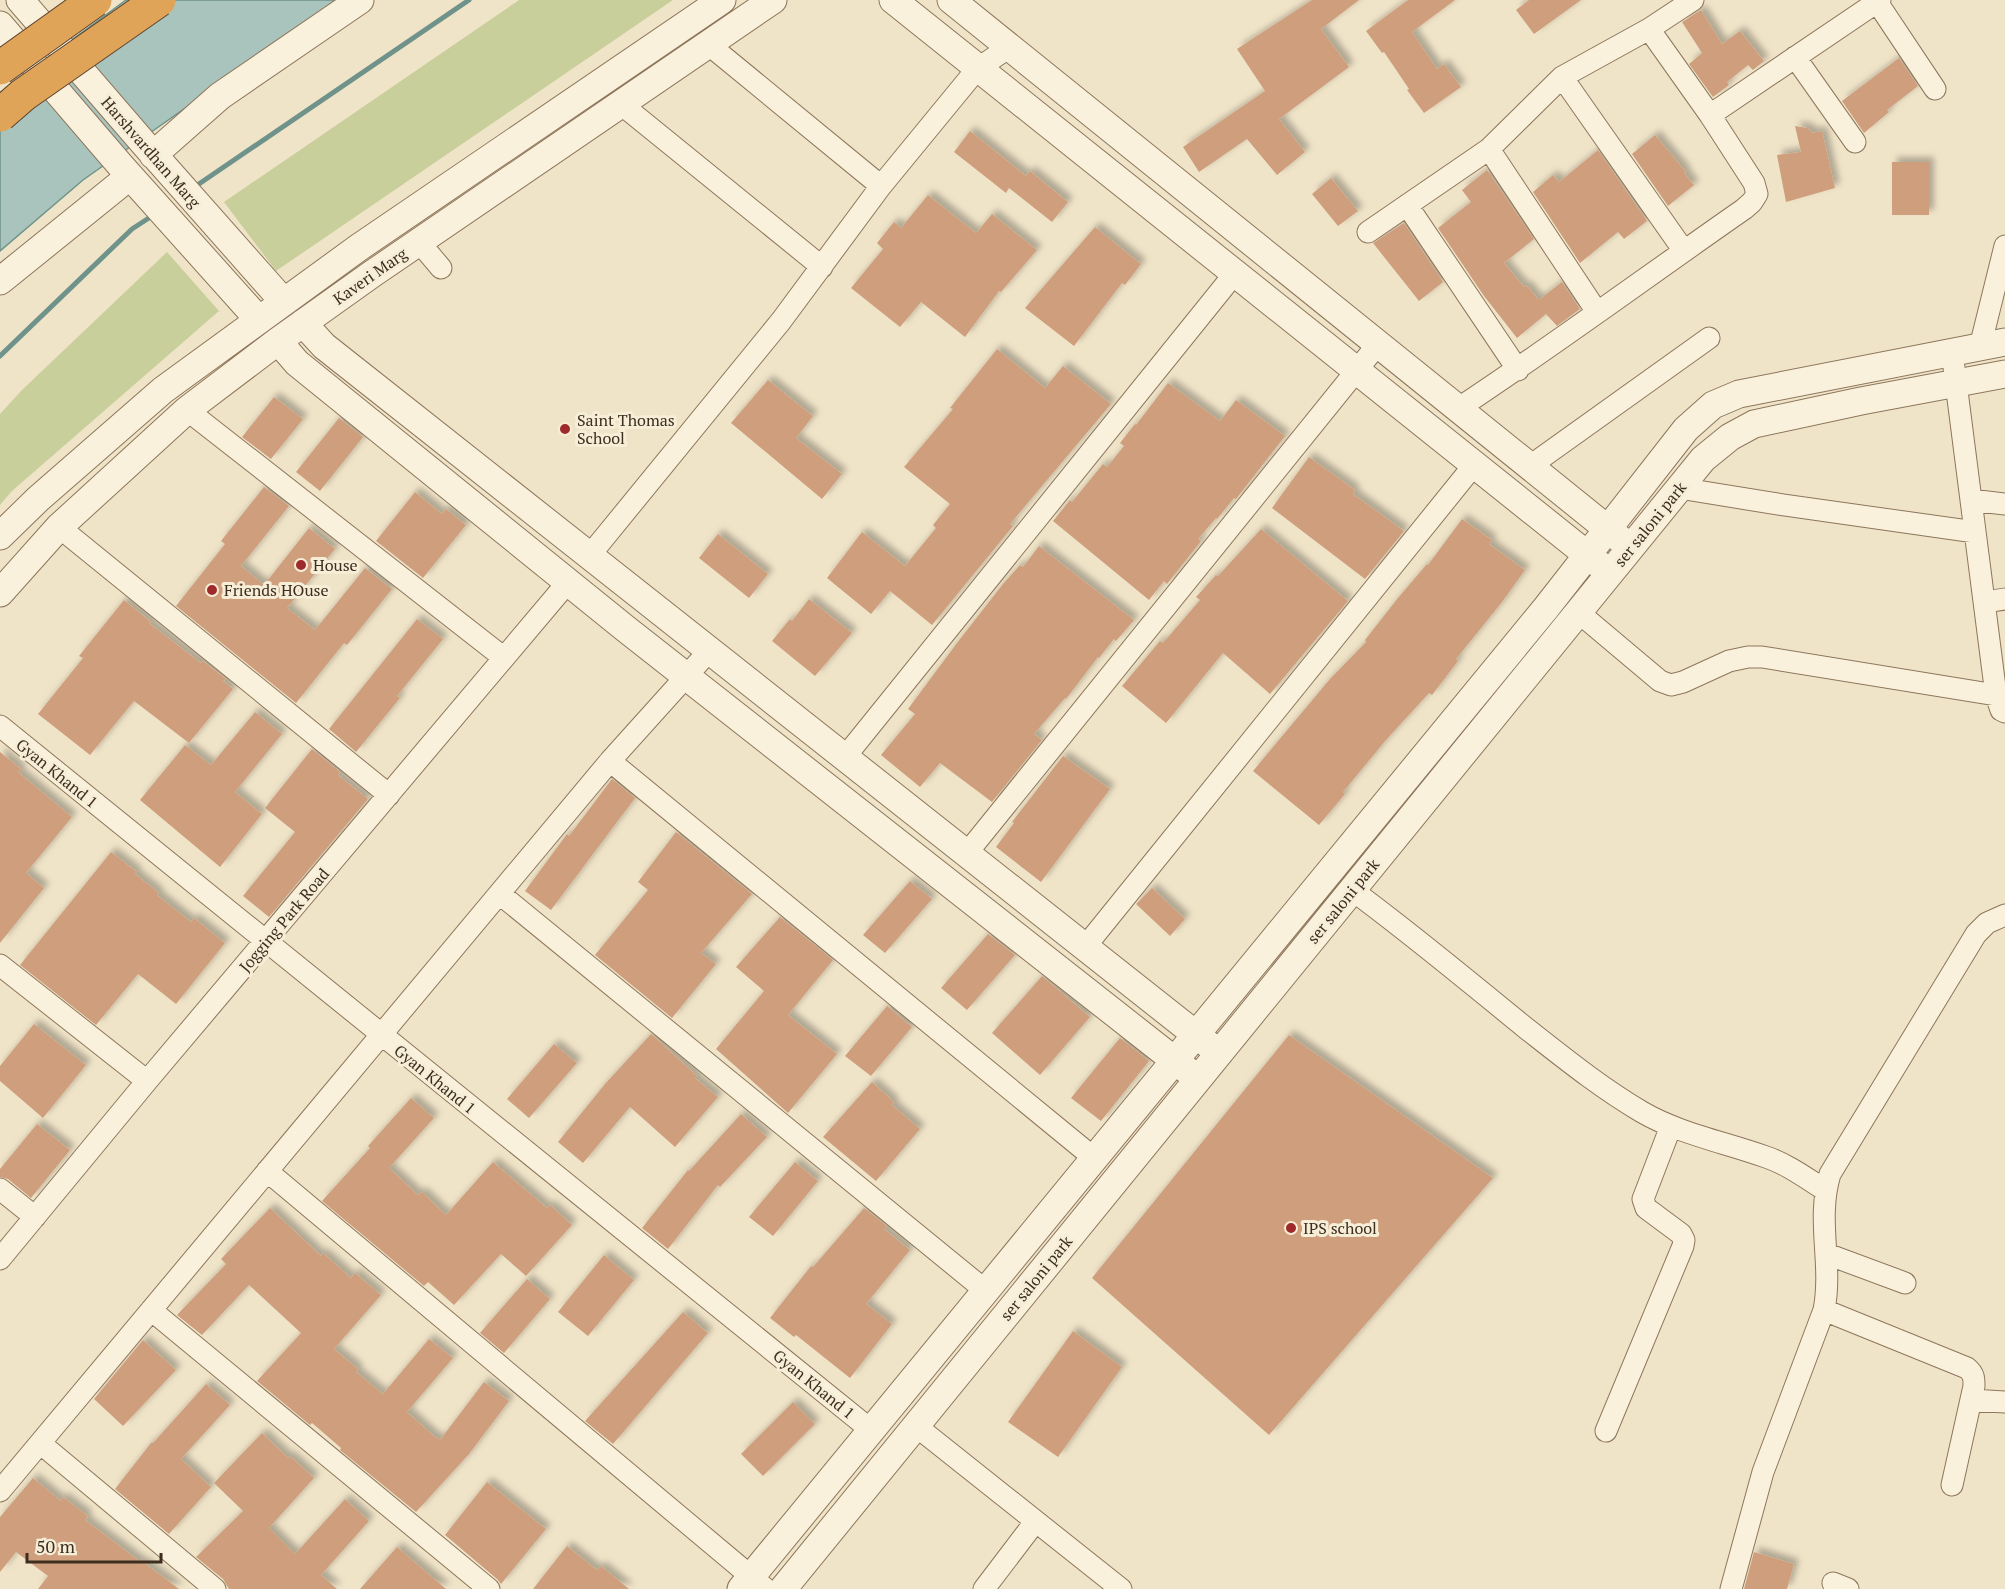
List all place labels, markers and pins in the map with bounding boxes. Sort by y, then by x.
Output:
place label: Saint Thomas School [577,409,675,449]
marker: Saint Thomas School [558,422,572,436]
place label: House [313,554,358,576]
marker: House [294,558,308,572]
place label: Friends HOuse [224,579,329,601]
marker: Friends HOuse [205,583,219,597]
place label: IPS school [1303,1217,1377,1239]
marker: IPS school [1284,1221,1298,1235]

